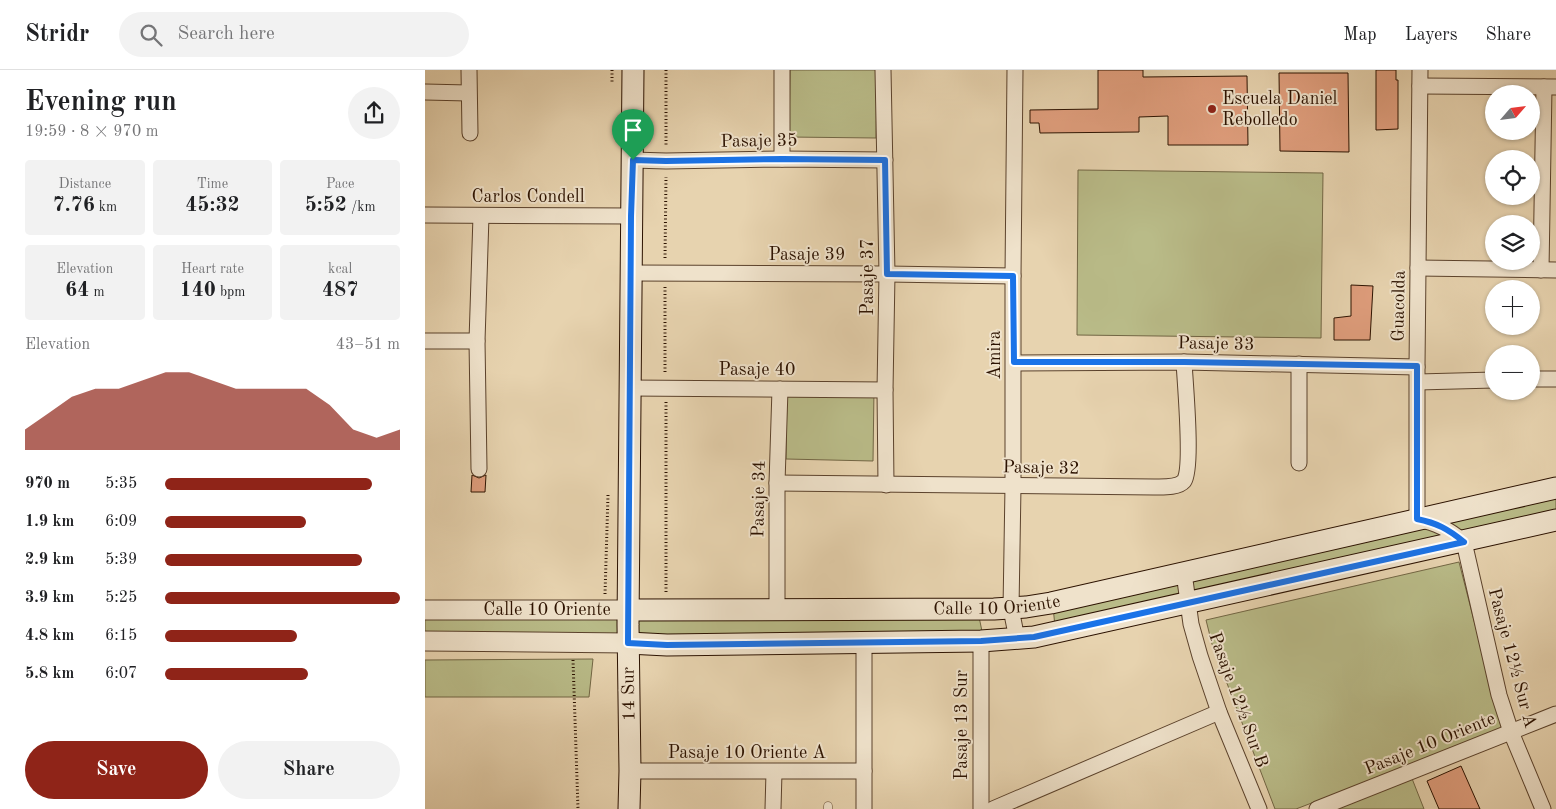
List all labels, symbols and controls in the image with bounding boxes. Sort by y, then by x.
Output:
search box [119,12,469,57]
icon: search [137,21,165,49]
text: Stridr [25,23,89,47]
text: Search here [177,25,275,44]
text: Map [1343,26,1377,44]
text: Layers [1405,26,1457,44]
text: Share [1485,26,1531,44]
north arrow [1485,85,1540,140]
map controls [1485,85,1540,400]
button: share [348,87,400,139]
text: Evening run [25,89,177,117]
place label: Escuela Daniel Rebolledo [1222,90,1338,129]
marker: Escuela Daniel Rebolledo [1206,103,1218,115]
pin [612,109,654,160]
icon: arrive [619,116,647,144]
text: 19:59 · 8 × 970 m [25,124,158,140]
street label: Pasaje 35 [720,131,798,151]
button: locate [1485,150,1540,205]
text: Distance [58,177,111,191]
text: Time [197,177,228,191]
text: Pace [326,177,354,191]
street label: Carlos Condell [471,188,585,206]
text: 7.76 [52,195,95,216]
text: 45:32 [185,195,240,216]
text: 5:52 [305,195,347,216]
text: km [95,200,117,214]
text: /km [347,200,376,214]
button: layers [1485,215,1540,270]
street label: Pasaje 37 [859,238,877,316]
street label: Pasaje 39 [768,246,846,264]
text: Elevation [56,262,113,276]
text: Heart rate [181,262,244,276]
text: kcal [328,262,352,276]
street label: Guacolda [1389,270,1409,342]
text: 64 [65,280,89,301]
text: 140 [179,280,216,301]
text: 487 [322,280,358,301]
button: + [1485,280,1540,335]
text: m [89,285,105,299]
text: bpm [216,285,246,299]
street label: Amira [986,330,1004,380]
street label: Pasaje 33 [1177,334,1255,354]
text: Elevation [25,337,90,353]
text: 43–51 m [336,337,400,353]
button: − [1485,345,1540,400]
street label: Pasaje 40 [718,361,796,379]
street label: Pasaje 32 [1002,458,1080,478]
street label: Pasaje 34 [749,460,769,538]
text: 970 m [25,476,70,492]
text: 5:35 [105,476,137,492]
text: 1.9 km [25,514,74,530]
text: 6:09 [105,514,137,530]
text: 2.9 km [25,552,74,568]
text: 5:39 [105,552,137,568]
street label: Pasaje 12½ Sur A [1485,586,1539,730]
text: 3.9 km [25,590,74,606]
text: 5:25 [105,590,137,606]
street label: Calle 10 Oriente [933,592,1062,618]
street label: Calle 10 Oriente [483,601,611,619]
text: 4.8 km [25,628,74,644]
text: 6:15 [105,628,137,644]
street label: Pasaje 12½ Sur B [1205,630,1271,770]
text: 5.8 km [25,666,74,682]
text: 6:07 [105,666,137,682]
street label: 14 Sur [620,666,638,721]
street label: Pasaje 13 Sur [953,669,971,780]
street label: Pasaje 10 Oriente [1362,710,1498,778]
button: Save [25,741,208,799]
button: Share [218,741,400,799]
street label: Pasaje 10 Oriente A [668,744,826,762]

